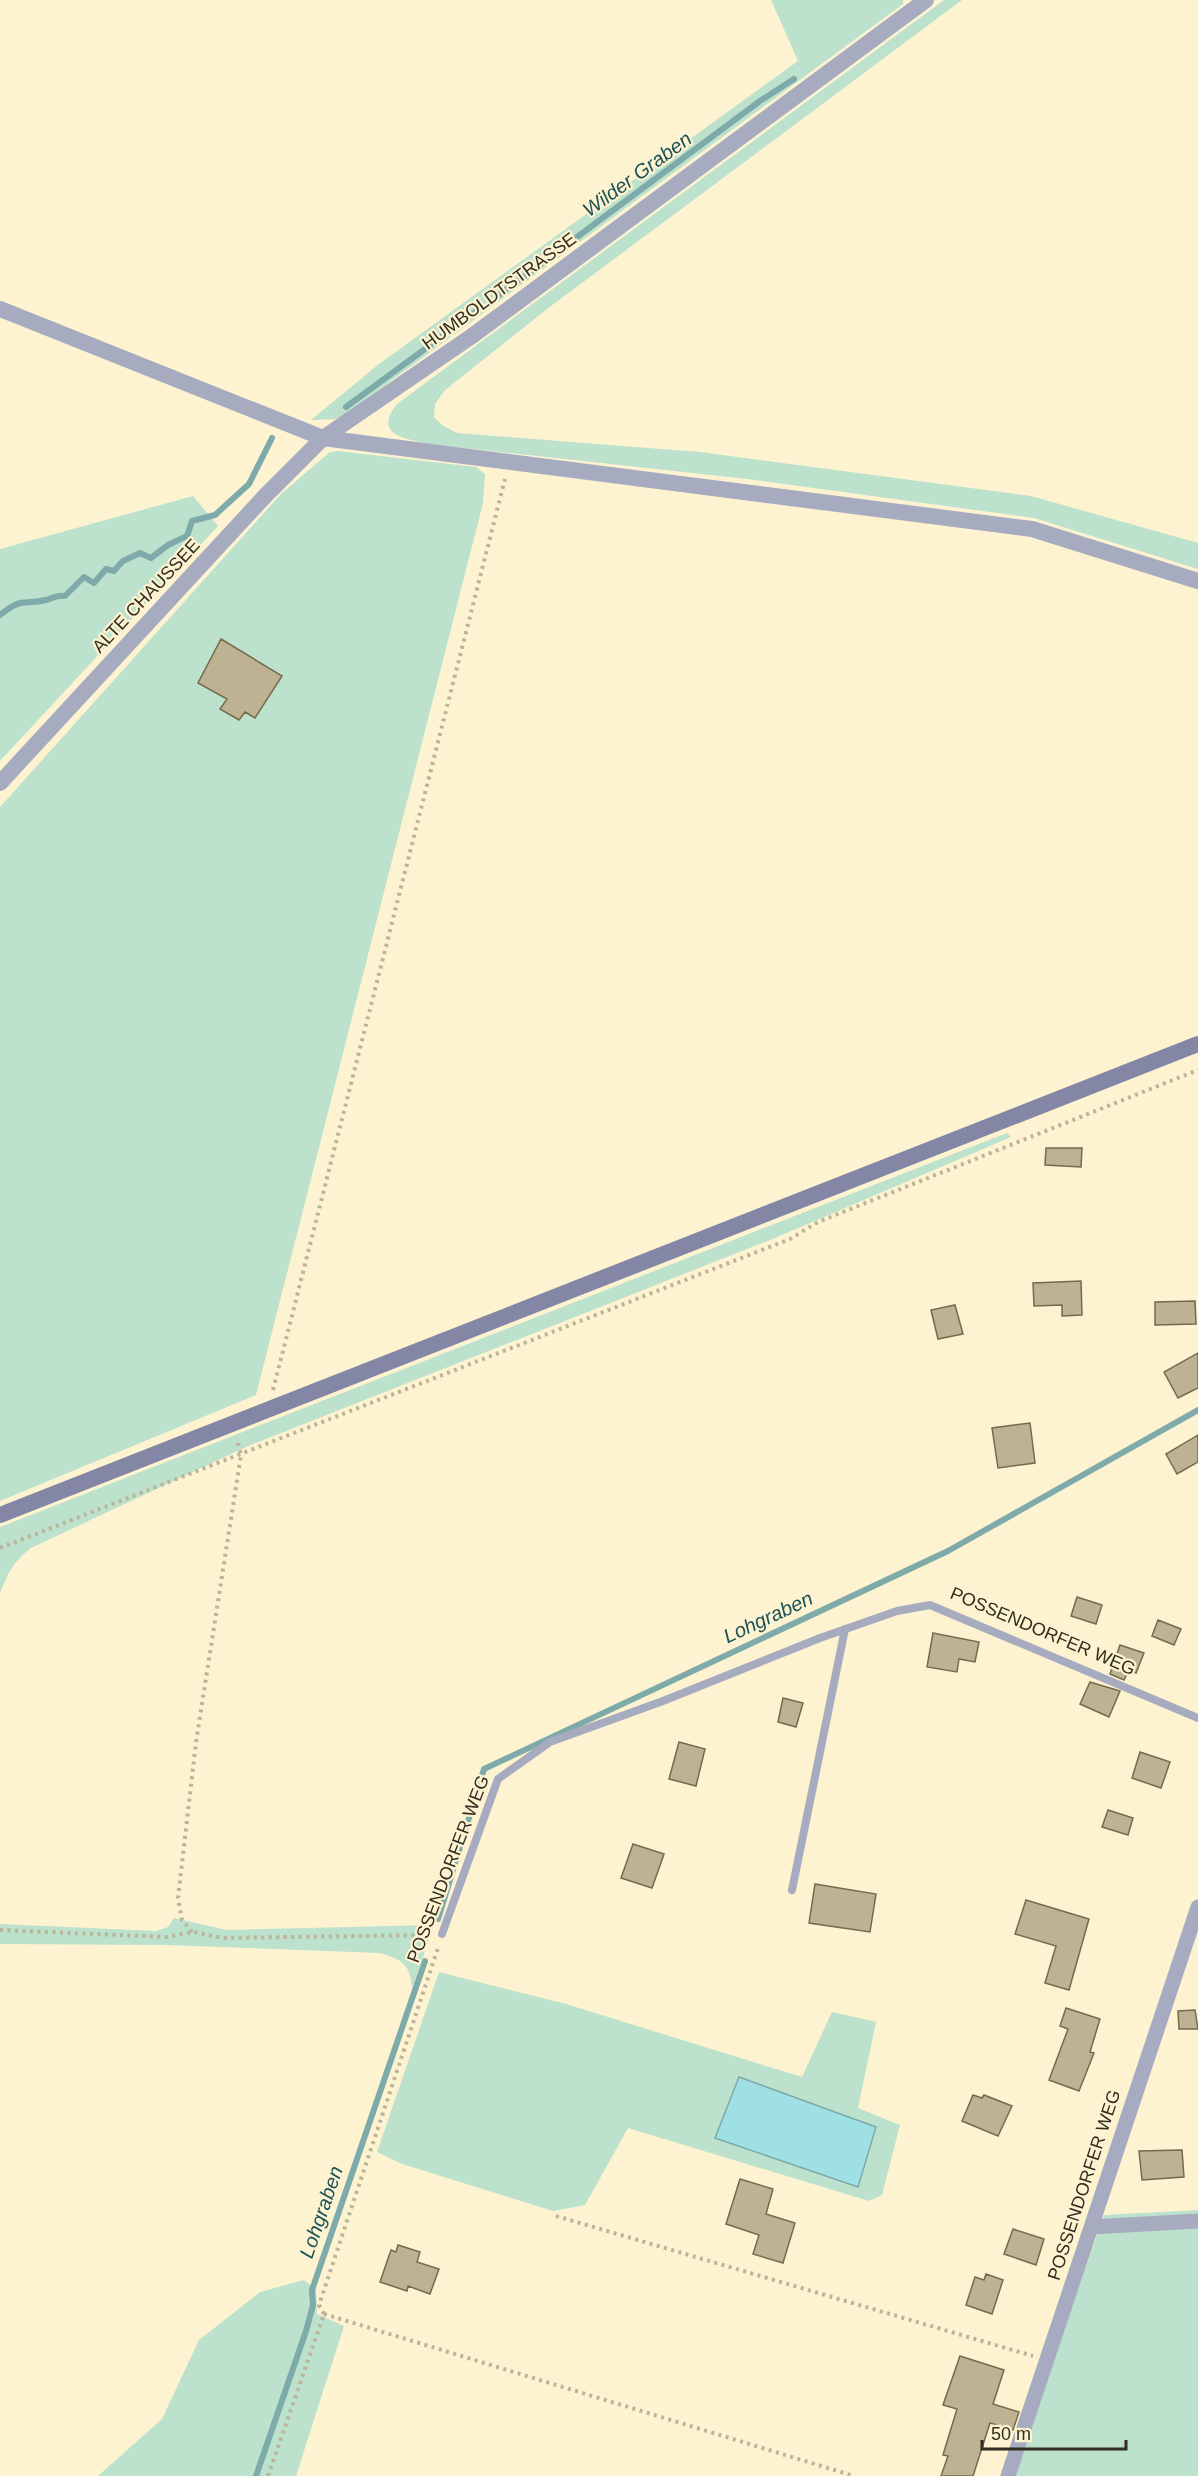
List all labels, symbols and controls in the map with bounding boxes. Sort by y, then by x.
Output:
water label: Wilder Graben [578,127,696,221]
street label: HUMBOLDTSTRASSE [418,229,580,353]
street label: ALTE CHAUSSEE [88,535,204,657]
street label: POSSENDORFER WEG [947,1583,1139,1679]
water label: Lohgraben [720,1587,816,1647]
street label: POSSENDORFER WEG [403,1773,493,1965]
street label: POSSENDORFER WEG [1044,2087,1124,2283]
water label: Lohgraben [295,2163,347,2261]
scale bar [982,2413,1126,2451]
text: 50 m [991,2424,1031,2444]

